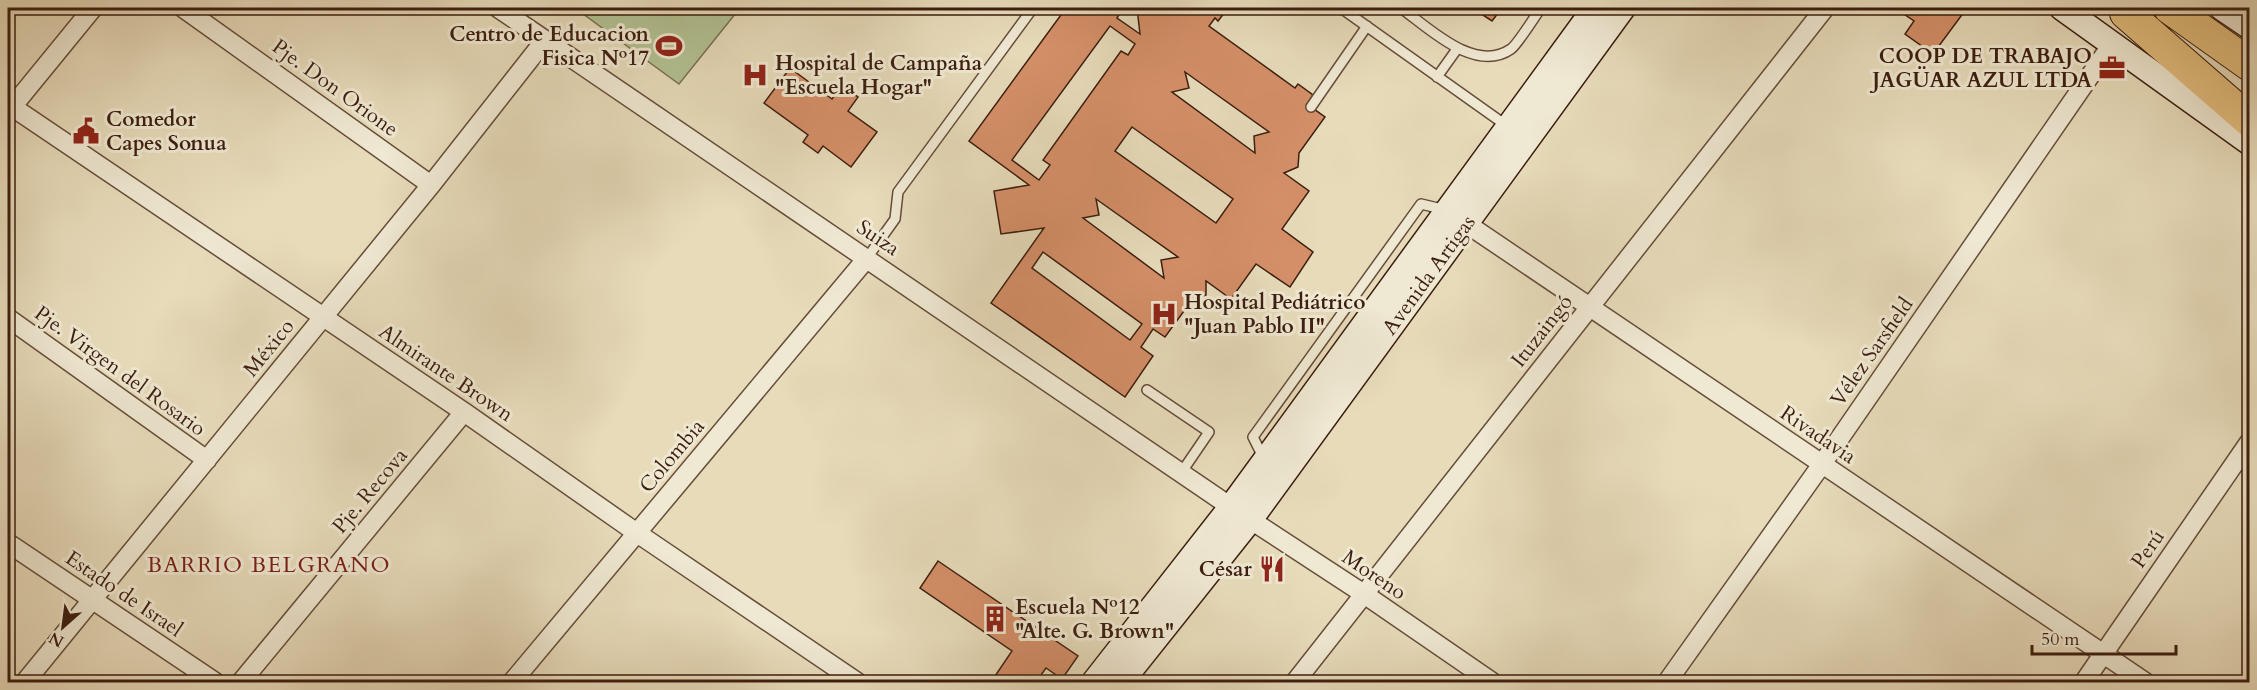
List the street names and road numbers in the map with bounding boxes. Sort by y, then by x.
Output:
street label: Pje. Don Orione [266,32,404,144]
street label: Avenida Artigas [1376,209,1482,341]
street label: Suiza [851,213,905,263]
street label: Ituzaingó [1504,289,1580,373]
street label: Vélez Sarsfield [1824,292,1920,412]
street label: Pje. Virgen del Rosario [28,299,212,443]
street label: México [237,313,301,383]
street label: Almirante Brown [373,317,519,429]
street label: Rivadavia [1774,399,1862,471]
street label: Colombia [633,413,711,499]
street label: Pje. Recova [326,442,414,540]
street label: Perú [2124,524,2172,574]
street label: Moreno [1336,543,1412,607]
street label: Estado de Israel [60,544,188,644]

